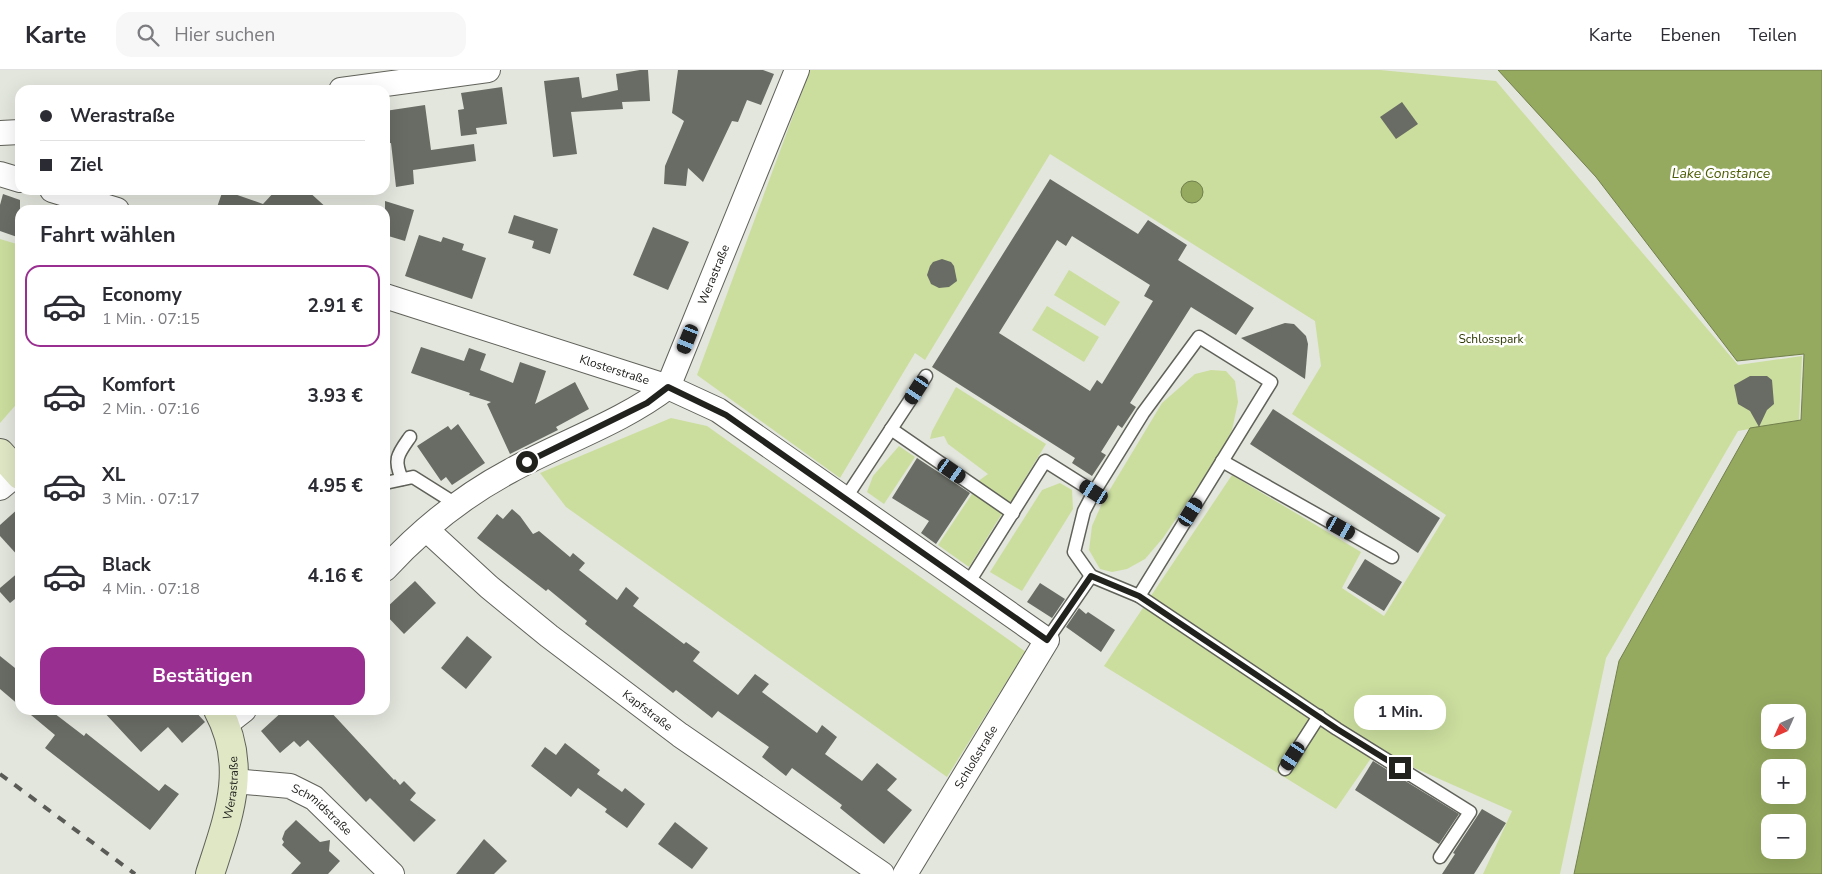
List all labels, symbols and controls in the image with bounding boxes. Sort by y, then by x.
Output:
search box [116,12,466,57]
text: Karte [25,19,86,51]
icon: search [134,21,162,49]
text: Hier suchen [174,22,275,48]
text: Karte [1589,23,1632,47]
text: Ebenen [1660,23,1721,47]
text: Teilen [1749,23,1797,47]
text: Werastraße [70,103,175,129]
text: Ziel [70,152,103,178]
water label: Lake Constance [1672,164,1771,183]
text: Fahrt wählen [40,220,176,250]
street label: Werastraße [694,242,733,307]
text: Economy [102,282,182,308]
icon: car [42,284,87,329]
text: 2.91 € [308,293,363,319]
text: 1 Min. · 07:15 [102,308,200,330]
car [675,322,700,356]
park label: Schlosspark [1458,331,1525,347]
street label: Klosterstraße [577,351,651,388]
text: Komfort [102,372,175,398]
car [902,373,931,407]
icon: car [42,374,87,419]
text: 3.93 € [308,383,363,409]
text: 2 Min. · 07:16 [102,398,200,420]
route start [516,451,538,473]
car [935,456,968,486]
text: XL [102,462,125,488]
icon: car [42,464,87,509]
text: 4.95 € [308,473,363,499]
car [1077,478,1110,506]
text: 3 Min. · 07:17 [102,488,200,510]
car [1176,495,1205,529]
car [1324,514,1357,542]
text: Black [102,552,151,578]
icon: car [42,554,87,599]
text: 4.16 € [308,563,363,589]
text: 4 Min. · 07:18 [102,578,200,600]
button: Bestätigen [40,647,365,705]
street label: Kapfstraße [619,686,676,735]
callout: 1 Min. [1354,696,1446,730]
text: 1 Min. [1377,701,1423,723]
north arrow [1761,704,1806,749]
map controls [1761,704,1806,859]
street label: Schloßstraße [951,722,1001,792]
car [1278,739,1307,773]
street label: Werastraße [219,756,242,821]
route end [1389,757,1411,779]
button: + [1761,759,1806,804]
street label: Schmidstraße [289,780,355,839]
button: − [1761,814,1806,859]

